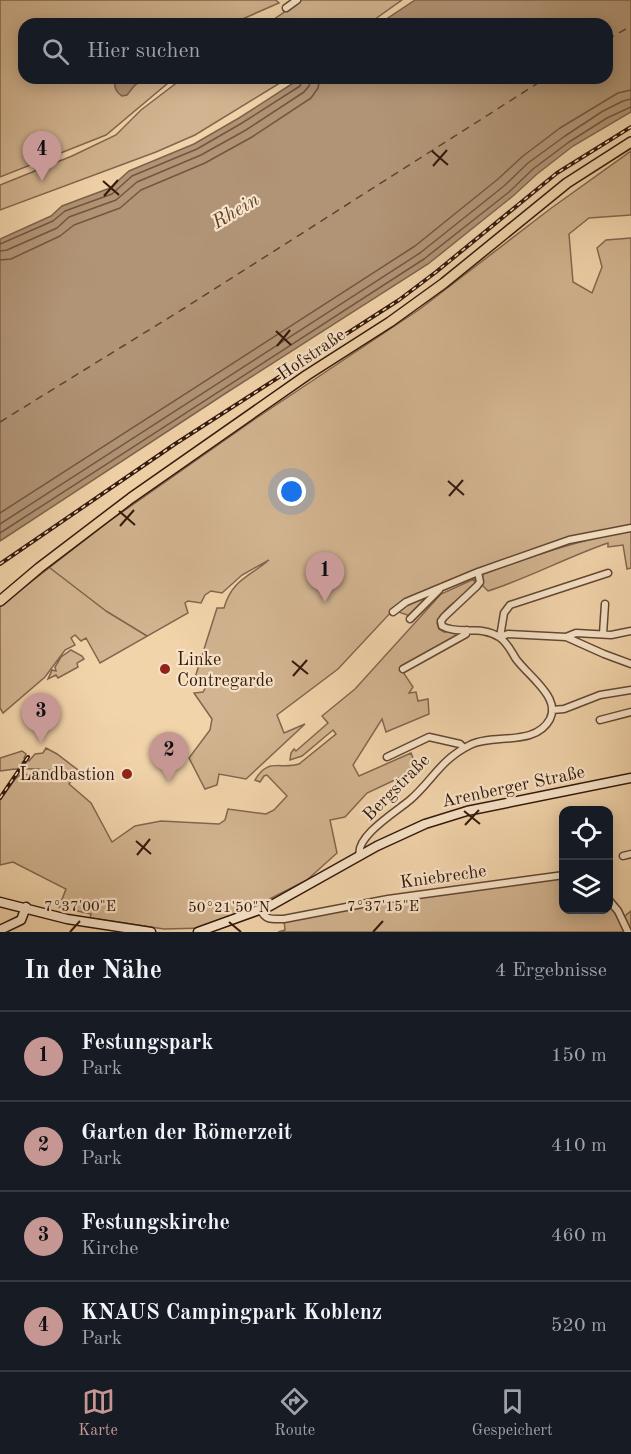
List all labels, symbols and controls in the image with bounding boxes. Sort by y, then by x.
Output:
search box [18,18,613,84]
icon: search [39,35,72,68]
text: Hier suchen [87,40,200,62]
pin: 4 [22,132,62,181]
water label: Rhein [208,190,263,234]
street label: Hofstraße [275,326,349,384]
your location [277,477,306,506]
pin: 1 [306,552,344,602]
place label: Linke Contregarde [177,651,273,690]
marker: Linke Contregarde [158,662,172,676]
pin: 3 [22,694,60,743]
pin: 2 [150,732,188,782]
street label: Bergstraße [360,751,433,824]
street label: Arenberger Straße [440,763,586,811]
place label: Landbastion [19,766,115,784]
marker: Landbastion [120,767,134,781]
map controls [559,806,613,914]
button: locate [559,806,613,860]
button: layers [559,860,613,914]
street label: Kniebreche [399,862,488,892]
text: 7°37'00"E [44,900,116,915]
text: 7°37'15"E [347,900,419,915]
text: 50°21'50"N [188,901,270,916]
text: In der Nähe [24,958,162,984]
text: 4 Ergebnisse [495,961,607,981]
text: Festungspark [81,1032,214,1054]
text: 1 [38,1046,49,1066]
text: 150 m [551,1046,607,1066]
text: Park [81,1059,122,1079]
text: Garten der Römerzeit [81,1122,292,1144]
text: 2 [38,1136,49,1156]
text: 410 m [551,1136,607,1156]
text: Park [81,1149,122,1169]
text: Festungskirche [81,1212,230,1234]
text: 3 [38,1226,49,1246]
text: 460 m [551,1226,607,1246]
text: Kirche [81,1239,139,1259]
text: KNAUS Campingpark Koblenz [81,1302,382,1324]
text: 4 [38,1316,49,1336]
text: 520 m [551,1316,607,1336]
text: Park [81,1329,122,1349]
tab: Karte [78,1385,118,1441]
tab: Route [274,1385,315,1441]
tab: Gespeichert [472,1385,553,1441]

